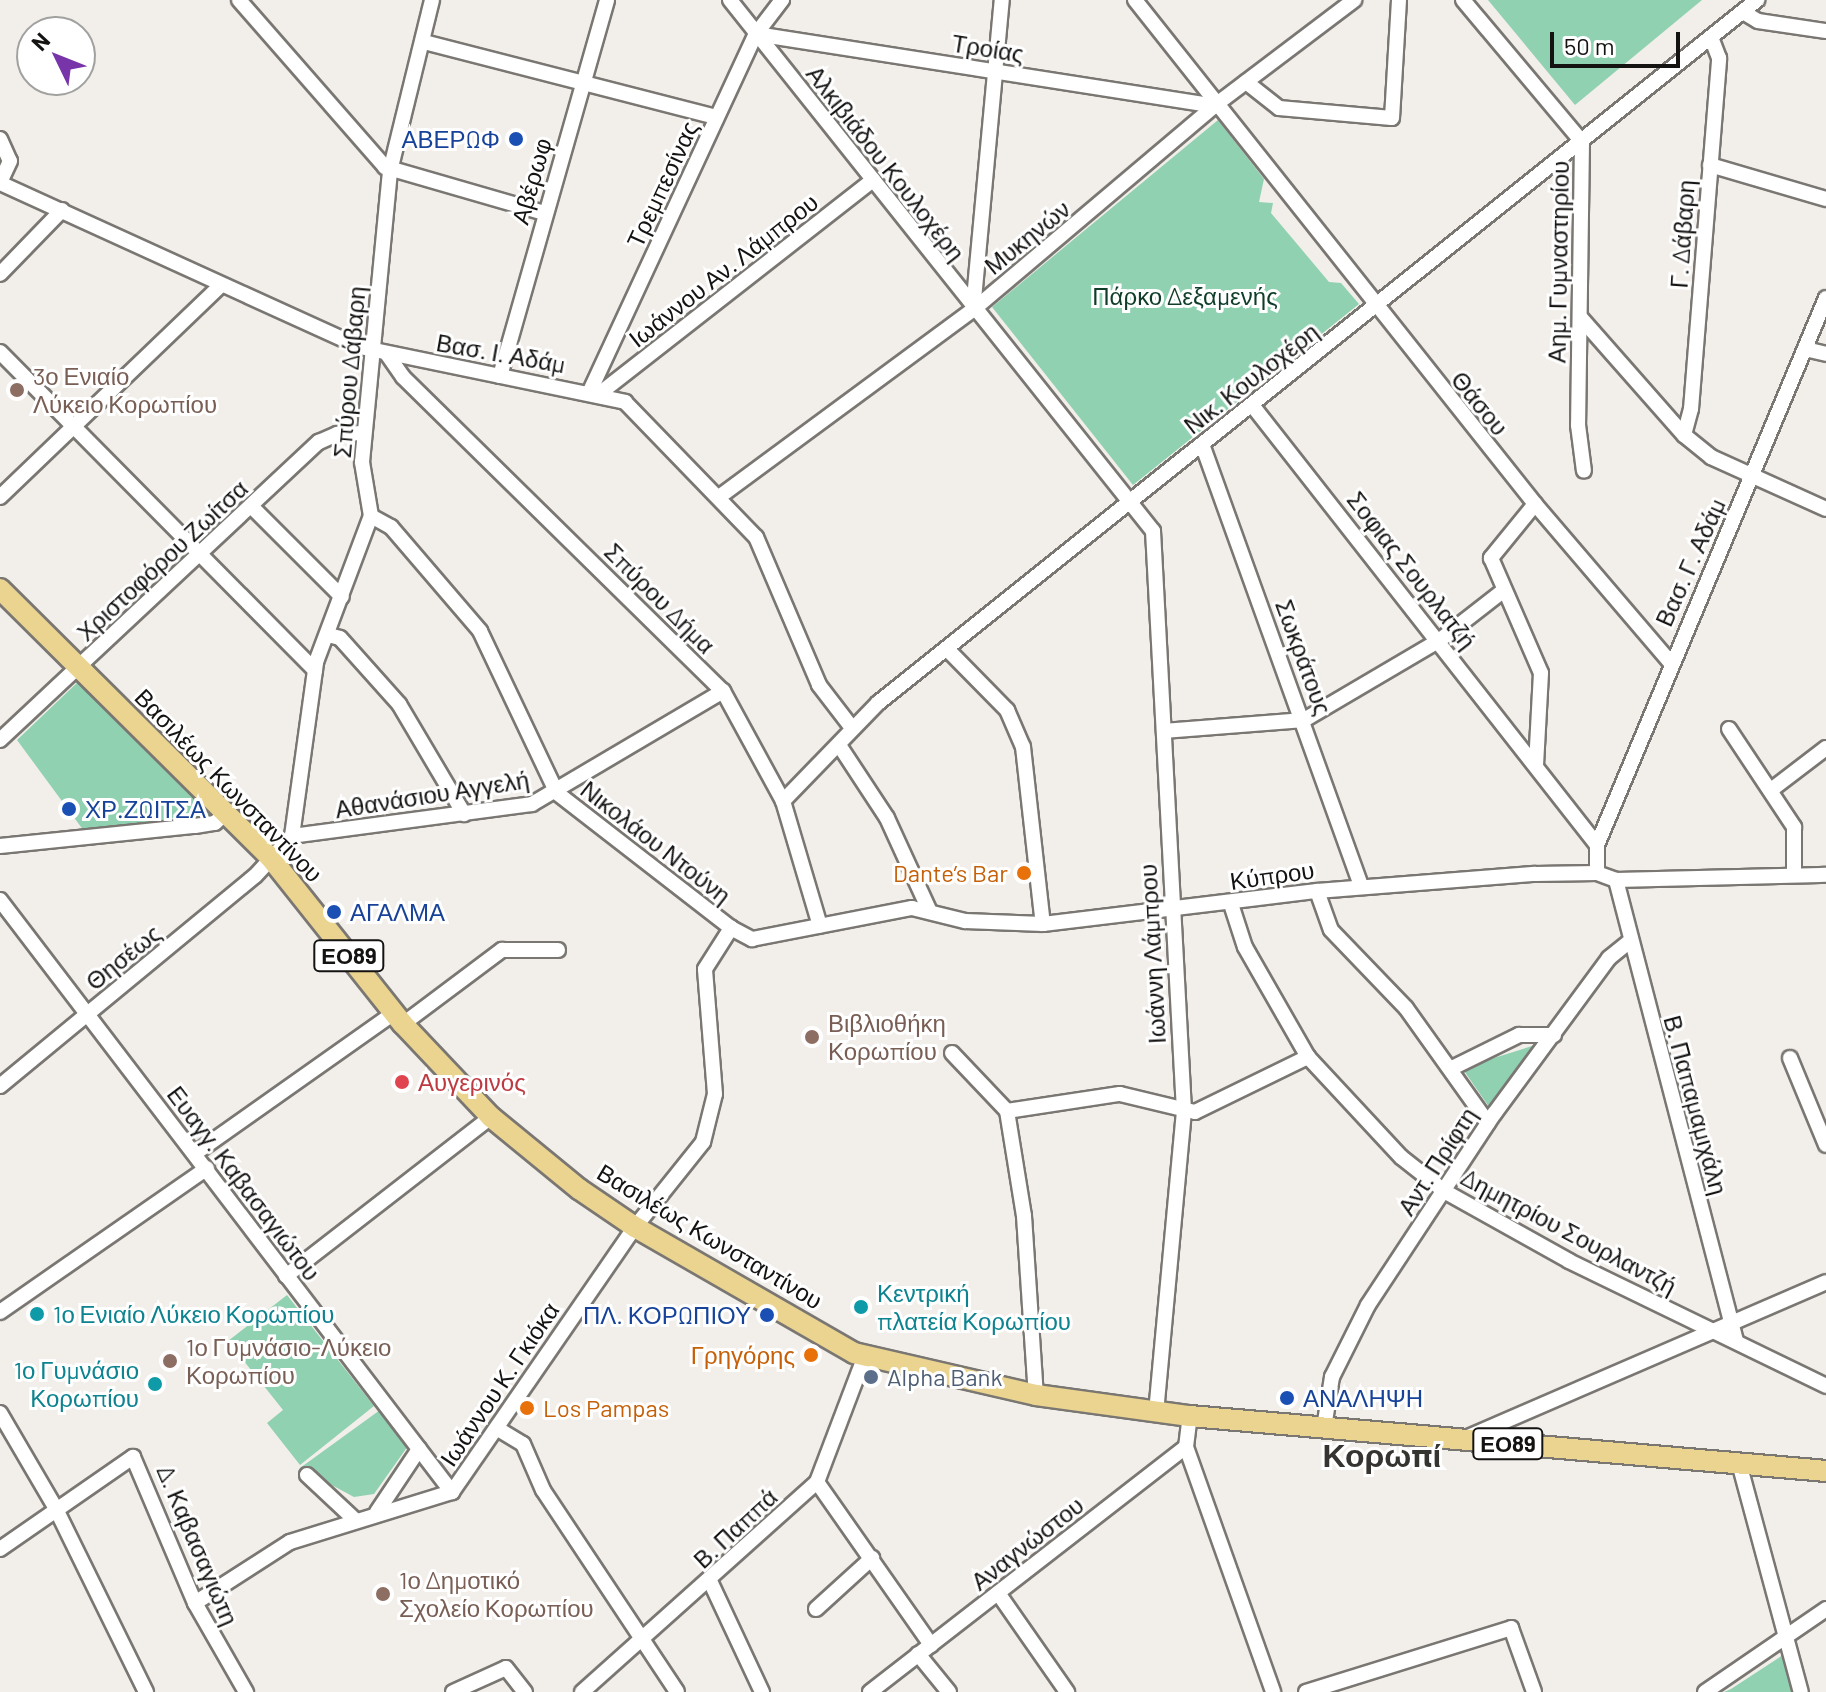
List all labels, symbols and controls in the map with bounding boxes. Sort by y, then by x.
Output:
north arrow [16,16,96,96]
scale bar [1554,16,1684,66]
text: N [25,27,54,55]
street label: Τροίας [950,28,1026,68]
text: 50 m [1564,31,1615,60]
street label: Αλκιβιάδου Κουλοχέρη [801,60,971,266]
street label: Τρεμπεσίνας [620,116,704,252]
place label: ΑΒΕΡΩΦ [401,125,500,153]
marker: ΑΒΕΡΩΦ [507,130,525,148]
street label: Αβέρωφ [505,135,557,227]
street label: Αημ. Γυμναστηρίου [1542,161,1574,363]
street label: Γ. Δάβαρη [1664,179,1700,289]
street label: Ιωάννου Αν. Λάμπρου [623,187,823,353]
street label: Μυκηνών [979,194,1075,280]
park label: Πάρκο Δεξαμενής [1092,282,1278,310]
street label: Σπύρου Δάβαρη [327,285,371,459]
street label: Νικ. Κουλοχέρη [1178,316,1324,440]
street label: Βασ. Ι. Αδάμ [434,327,568,379]
place label: 3ο Ενιαίο Λύκειο Κορωπίου [33,362,217,418]
street label: Θάσου [1446,365,1514,441]
marker: 3ο Ενιαίο Λύκειο Κορωπίου [8,381,26,399]
street label: Χριστοφόρου Ζωίτσα [71,474,253,646]
street label: Σοφιας Σουρλατζή [1342,485,1482,655]
street label: Βασ. Γ. Αδάμ [1649,493,1731,631]
street label: Σπύρου Δήμα [599,537,721,659]
street label: Σωκράτους [1270,596,1338,718]
street label: Βασιλέως Κωνσταντίνου [129,682,329,888]
street label: Αθανάσιου Αγγελή [333,764,531,824]
street label: Νικολάου Ντούνη [575,775,737,909]
place label: ΧΡ.ΖΩΙΤΣΑ [85,795,206,823]
marker: ΧΡ.ΖΩΙΤΣΑ [60,800,78,818]
street label: Κύπρου [1228,855,1316,895]
place label: Dante’s Bar [893,859,1008,887]
street label: Ιωάννη Λάμπρου [1133,863,1171,1045]
marker: Dante’s Bar [1015,864,1033,882]
place label: ΑΓΑΛΜΑ [350,898,445,926]
marker: ΑΓΑΛΜΑ [325,903,343,921]
street label: Θησέως [80,918,166,996]
road number: ΕΟ89 [313,938,385,974]
place label: Βιβλιοθήκη Κορωπίου [828,1009,946,1065]
street label: Β. Παπαμαμιχάλη [1658,1012,1734,1198]
marker: Βιβλιοθήκη Κορωπίου [803,1028,821,1046]
place label: Αυγερινός [418,1068,526,1096]
marker: Αυγερινός [393,1073,411,1091]
street label: Ευαγγ. Καβασαγιώτου [162,1080,326,1286]
street label: Αντ. Πρίφτη [1391,1102,1483,1220]
street label: Βασιλέως Κωνσταντίνου [592,1157,828,1315]
street label: Δημητρίου Σουρλαντζή [1457,1162,1681,1300]
place label: Κεντρική πλατεία Κορωπίου [877,1279,1071,1335]
street label: Ιωάννου Κ. Γκιόκα [434,1297,564,1471]
marker: Κεντρική πλατεία Κορωπίου [852,1298,870,1316]
place label: 1ο Ενιαίο Λύκειο Κορωπίου [53,1300,334,1328]
place label: ΠΛ. ΚΟΡΩΠΙΟΥ [583,1301,751,1329]
marker: 1ο Ενιαίο Λύκειο Κορωπίου [28,1305,46,1323]
marker: ΠΛ. ΚΟΡΩΠΙΟΥ [758,1306,776,1324]
place label: 1ο Γυμνάσιο-Λύκειο Κορωπίου [186,1333,391,1389]
place label: Γρηγόρης [691,1341,795,1369]
marker: Γρηγόρης [802,1346,820,1364]
marker: 1ο Γυμνάσιο-Λύκειο Κορωπίου [161,1352,179,1370]
place label: 1ο Γυμνάσιο Κορωπίου [14,1356,139,1412]
place label: Alpha Bank [887,1363,1002,1391]
marker: Alpha Bank [862,1368,880,1386]
marker: 1ο Γυμνάσιο Κορωπίου [146,1375,164,1393]
place label: ΑΝΑΛΗΨΗ [1303,1384,1423,1412]
marker: ΑΝΑΛΗΨΗ [1278,1389,1296,1407]
place label: Los Pampas [543,1394,669,1422]
marker: Los Pampas [518,1399,536,1417]
road number: ΕΟ89 [1472,1426,1544,1462]
district label: Κορωπί [1323,1435,1441,1473]
street label: Δ. Καβασαγιώτη [151,1461,245,1629]
street label: Β. Παππά [687,1482,783,1574]
street label: Αναγνώστου [965,1490,1089,1596]
place label: 1ο Δημοτικό Σχολείο Κορωπίου [399,1566,594,1622]
marker: 1ο Δημοτικό Σχολείο Κορωπίου [374,1585,392,1603]

